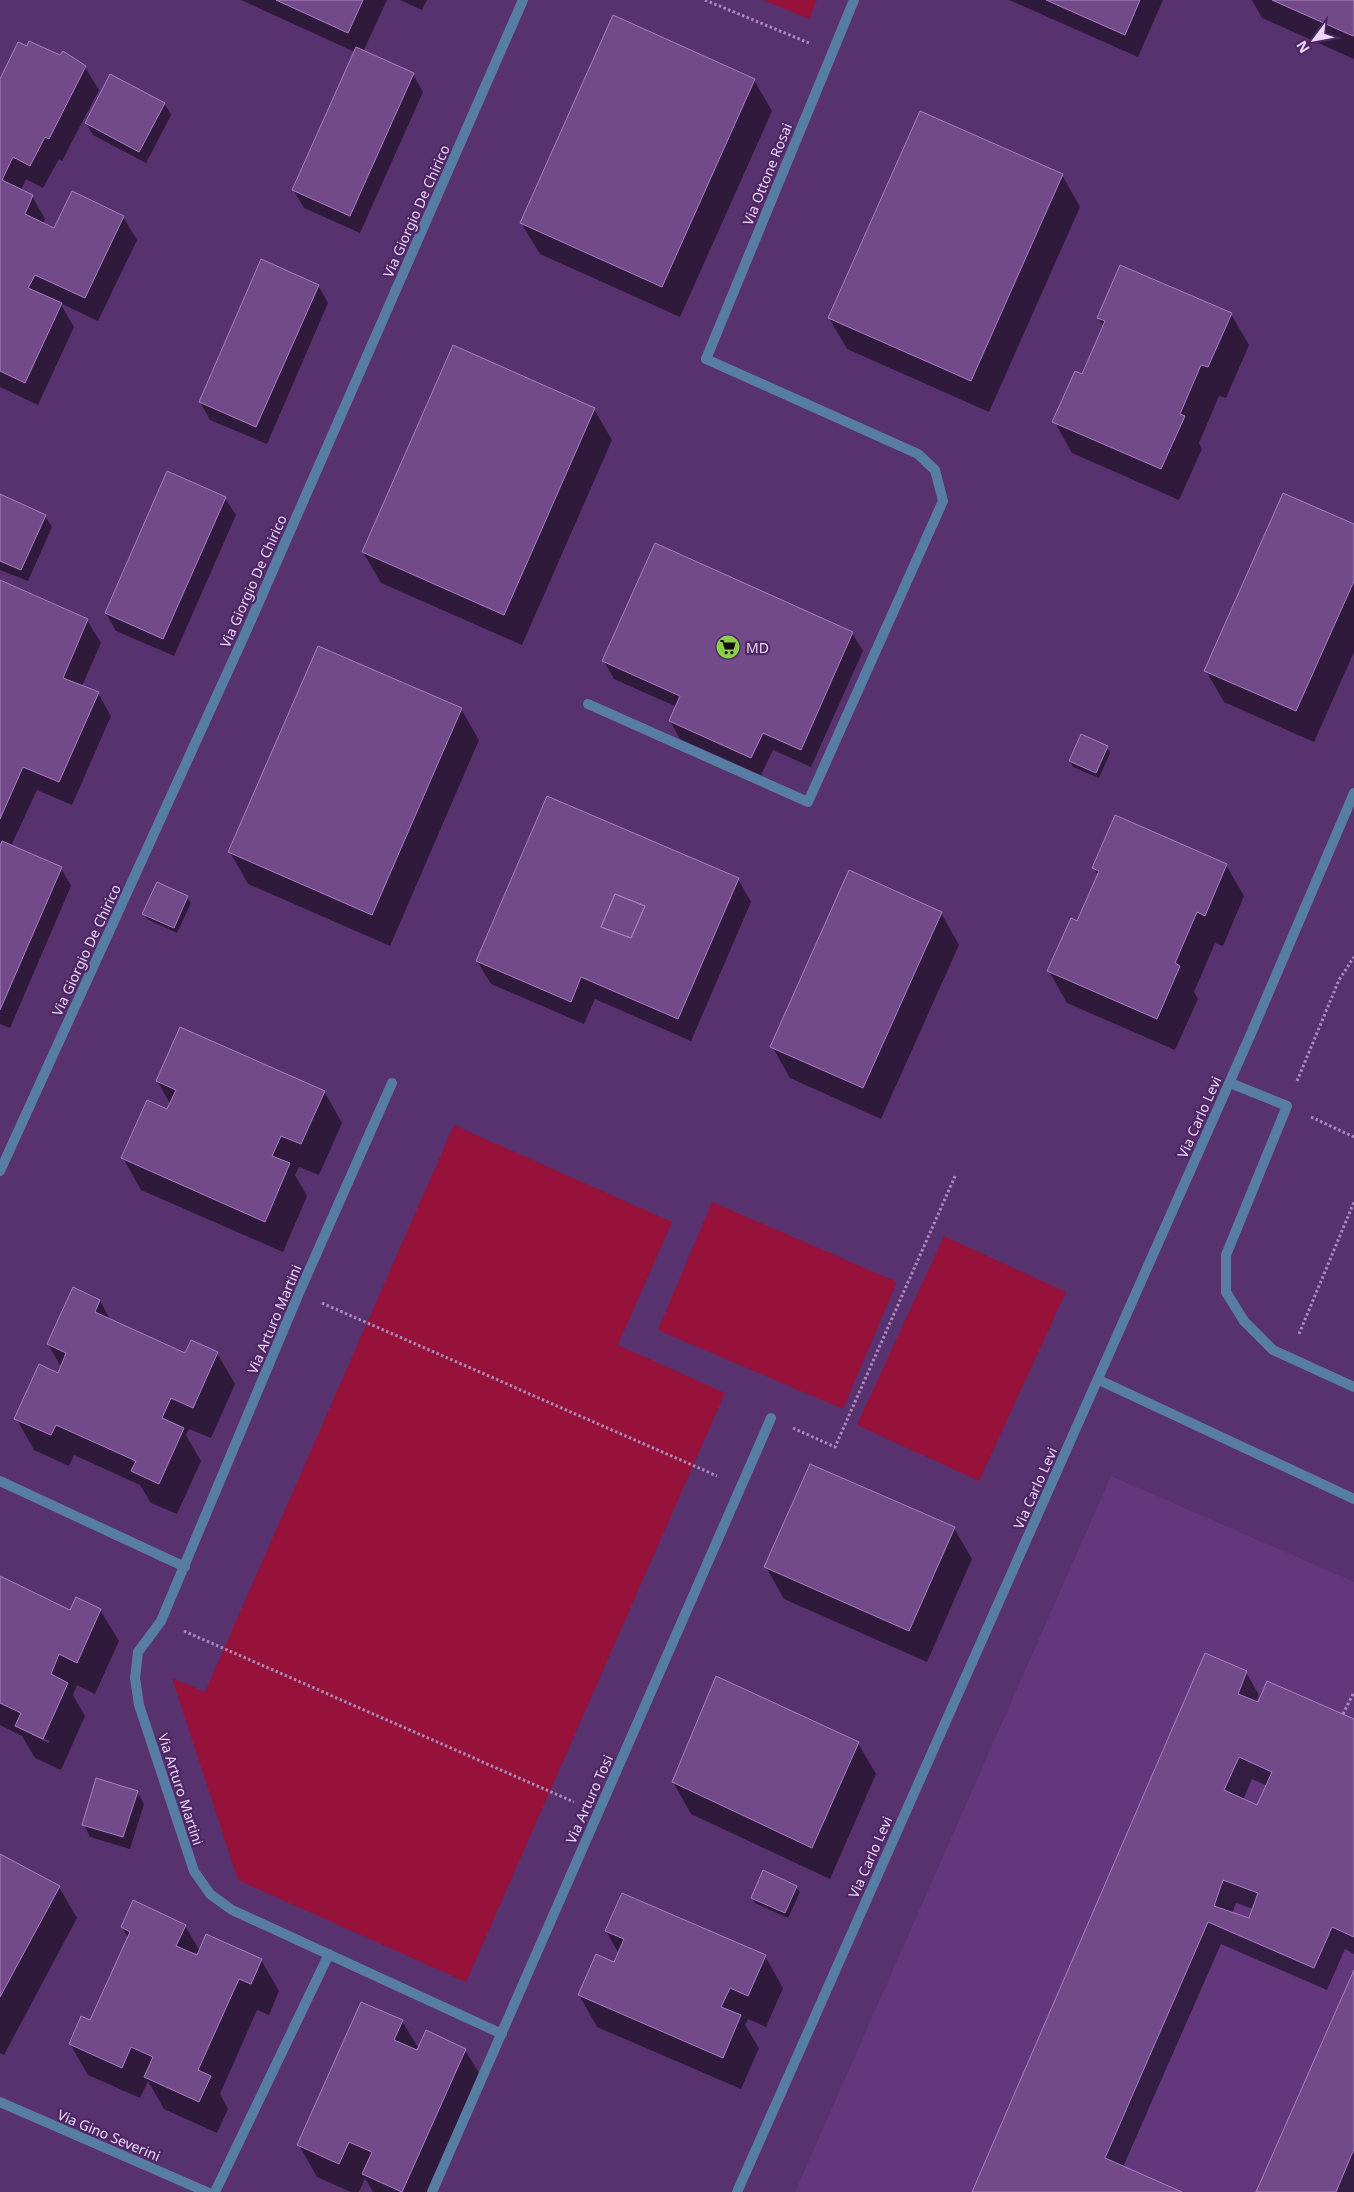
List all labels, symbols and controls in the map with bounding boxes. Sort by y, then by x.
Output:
north arrow [1289,15,1339,65]
text: N [1291,37,1314,57]
street label: Via Ottone Rosai [738,120,796,228]
street label: Via Giorgio De Chirico [378,142,454,280]
street label: Via Giorgio De Chirico [215,512,291,650]
supermarket icon: MD [715,634,741,660]
place label: MD [746,638,769,657]
street label: Via Giorgio De Chirico [47,881,125,1019]
street label: Via Carlo Levi [1173,1073,1225,1161]
street label: Via Arturo Martini [242,1262,306,1376]
street label: Via Carlo Levi [1009,1444,1061,1532]
street label: Via Arturo Martini [154,1731,208,1847]
street label: Via Arturo Tosi [561,1752,617,1846]
street label: Via Carlo Levi [844,1813,896,1901]
street label: Via Gino Severini [55,2105,163,2165]

